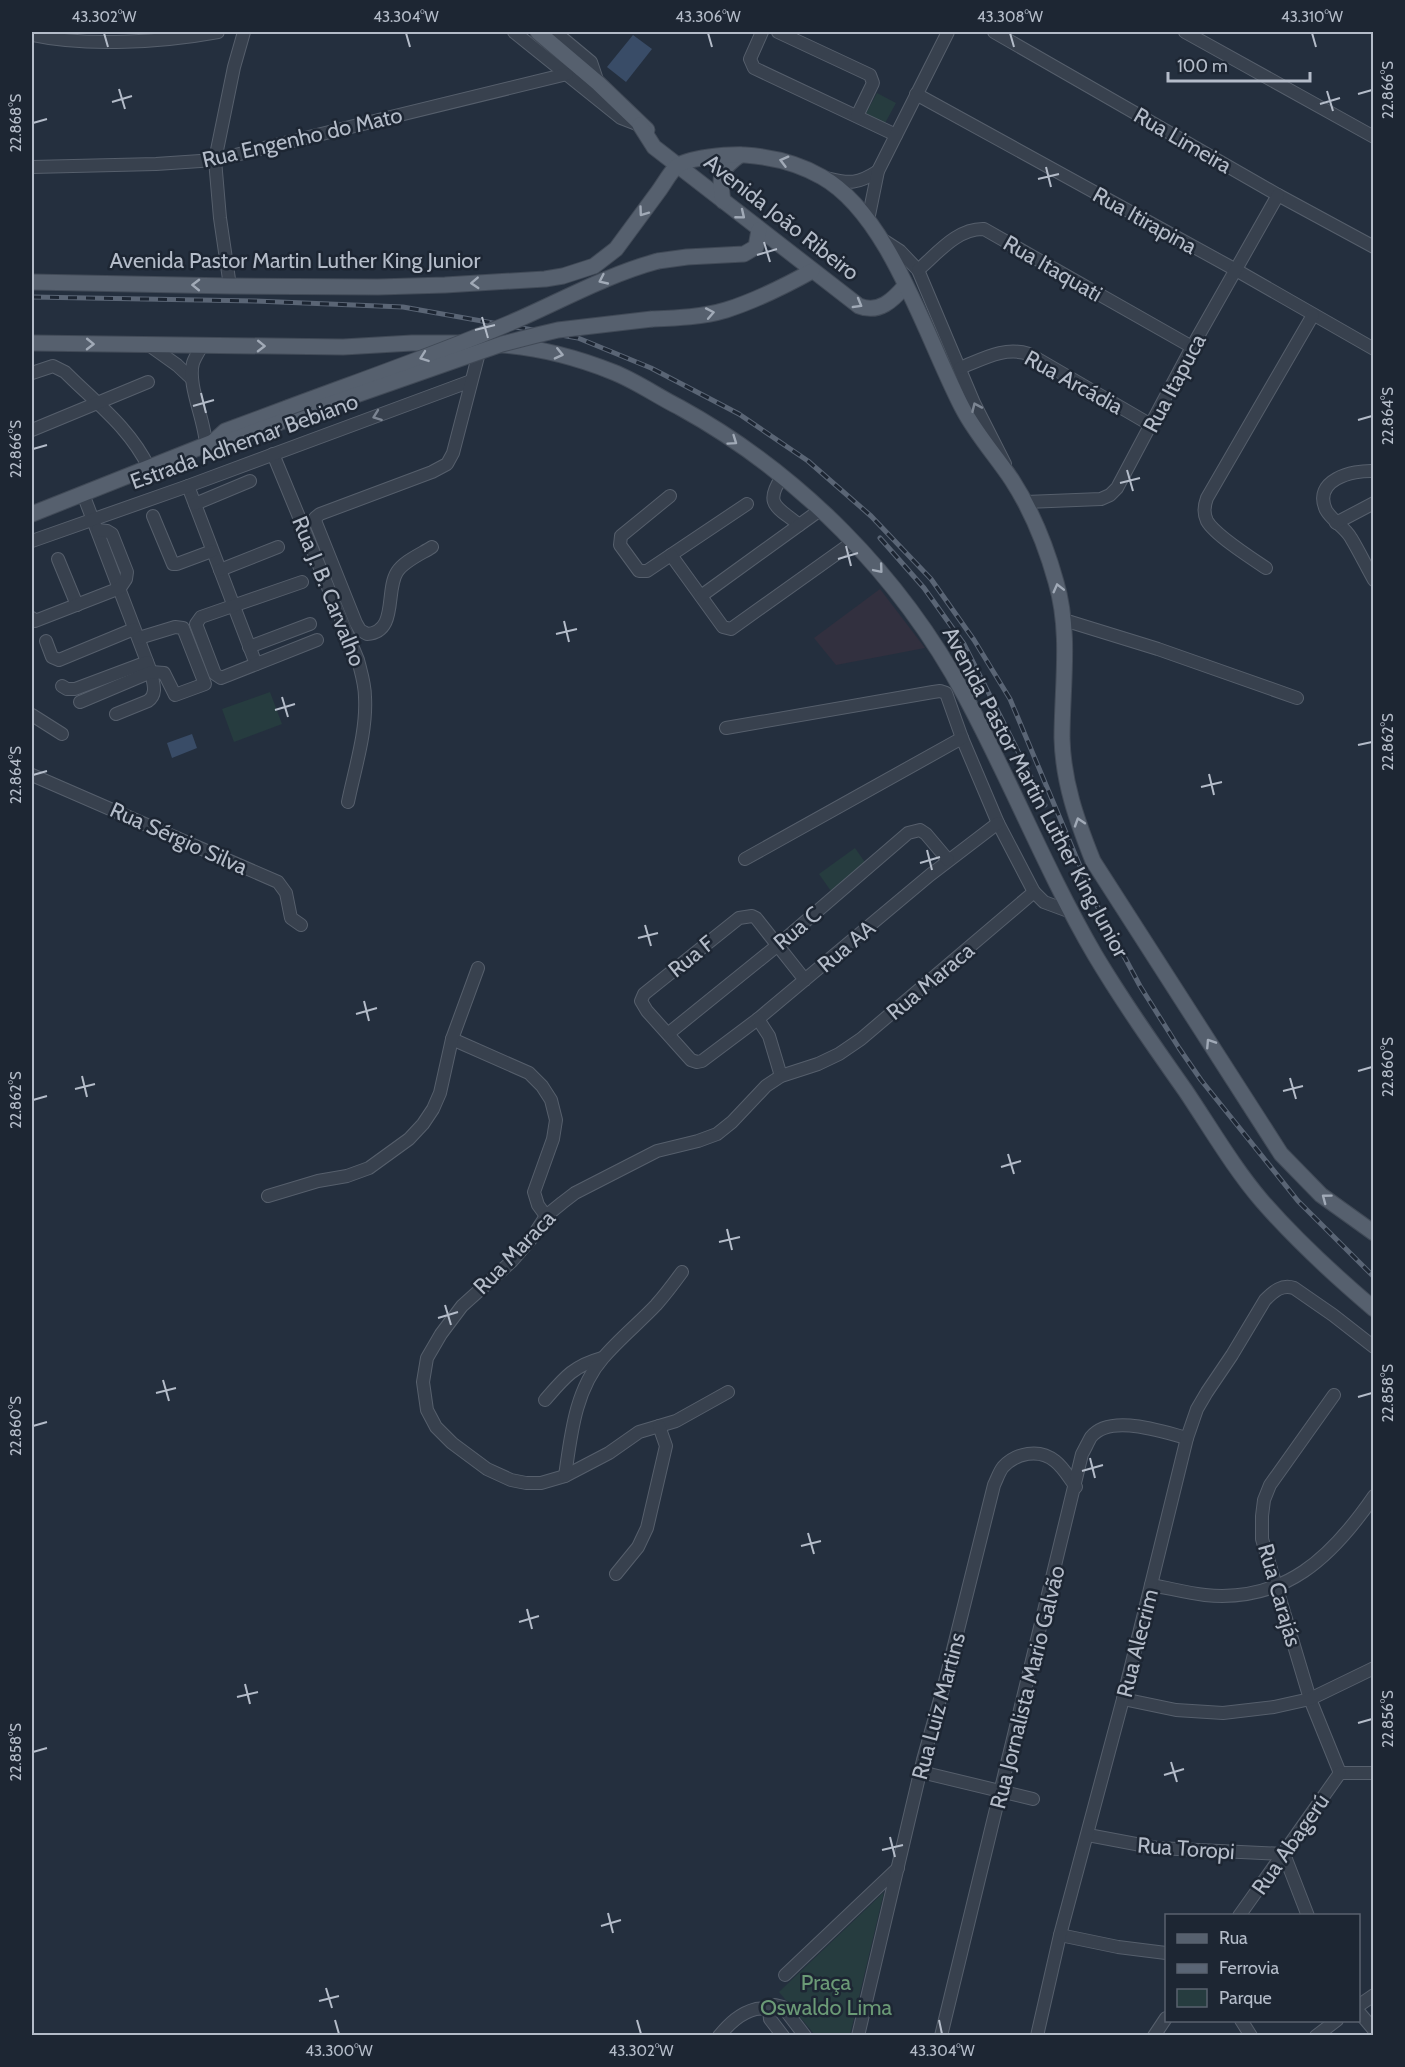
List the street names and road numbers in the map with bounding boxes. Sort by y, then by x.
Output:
street label: Rua Engenho do Mato [199,101,405,174]
street label: Rua Limeira [1129,102,1237,179]
street label: Avenida João Ribeiro [699,149,864,286]
street label: Rua Itirapina [1088,181,1202,260]
street label: Rua Itaquati [999,229,1107,308]
street label: Avenida Pastor Martin Luther King Junior [110,247,480,274]
street label: Rua Itapuca [1137,329,1212,437]
street label: Rua Arcádia [1020,344,1128,421]
street label: Estrada Adhemar Bebiano [127,388,362,495]
street label: Rua J. B. Carvalho [286,512,371,670]
street label: Avenida Pastor Martin Luther King Junior [937,622,1135,962]
street label: Rua Sérgio Silva [106,796,252,881]
street label: Rua C [768,901,827,956]
street label: Rua AA [812,914,881,978]
street label: Rua F [663,929,720,983]
street label: Rua Maraca [881,937,980,1026]
street label: Rua Maraca [468,1204,561,1300]
street label: Rua Carajás [1252,1541,1307,1650]
street label: Rua Jornalista Mario Galvão [984,1563,1071,1812]
street label: Rua Alecrim [1111,1586,1164,1700]
street label: Rua Luiz Martins [906,1630,971,1783]
street label: Rua Abagerú [1246,1789,1335,1900]
street label: Rua Toropi [1136,1832,1236,1865]

